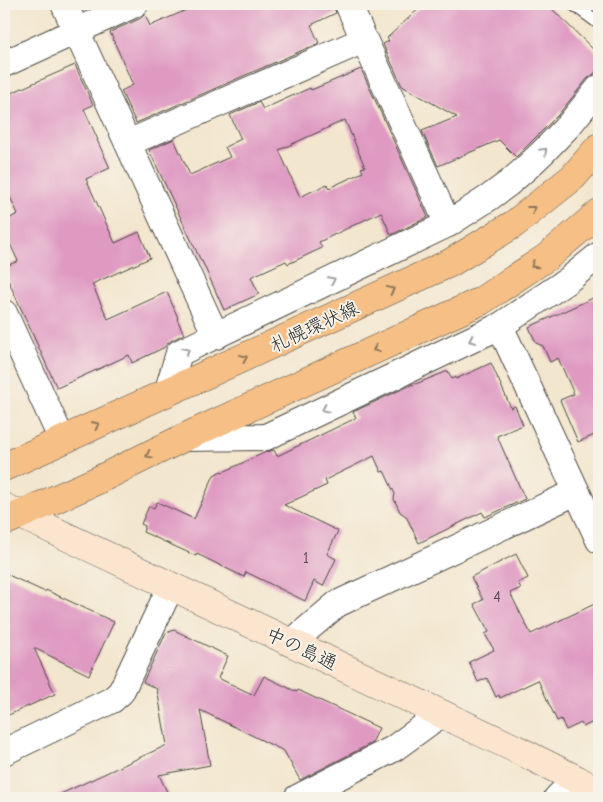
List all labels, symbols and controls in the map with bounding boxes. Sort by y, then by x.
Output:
one-way arrow [539,147,548,156]
one-way arrow [526,207,535,215]
one-way arrow [530,259,539,269]
one-way arrow [327,276,336,286]
one-way arrow [386,285,395,296]
street label: 札幌環状線 [267,297,362,357]
one-way arrow [468,334,477,344]
one-way arrow [372,343,381,353]
one-way arrow [181,347,190,357]
one-way arrow [239,353,248,364]
one-way arrow [321,403,330,414]
one-way arrow [91,420,100,431]
one-way arrow [145,449,154,459]
house number: 1 [303,549,309,567]
house number: 4 [493,588,501,606]
street label: 中の島通 [262,623,341,675]

